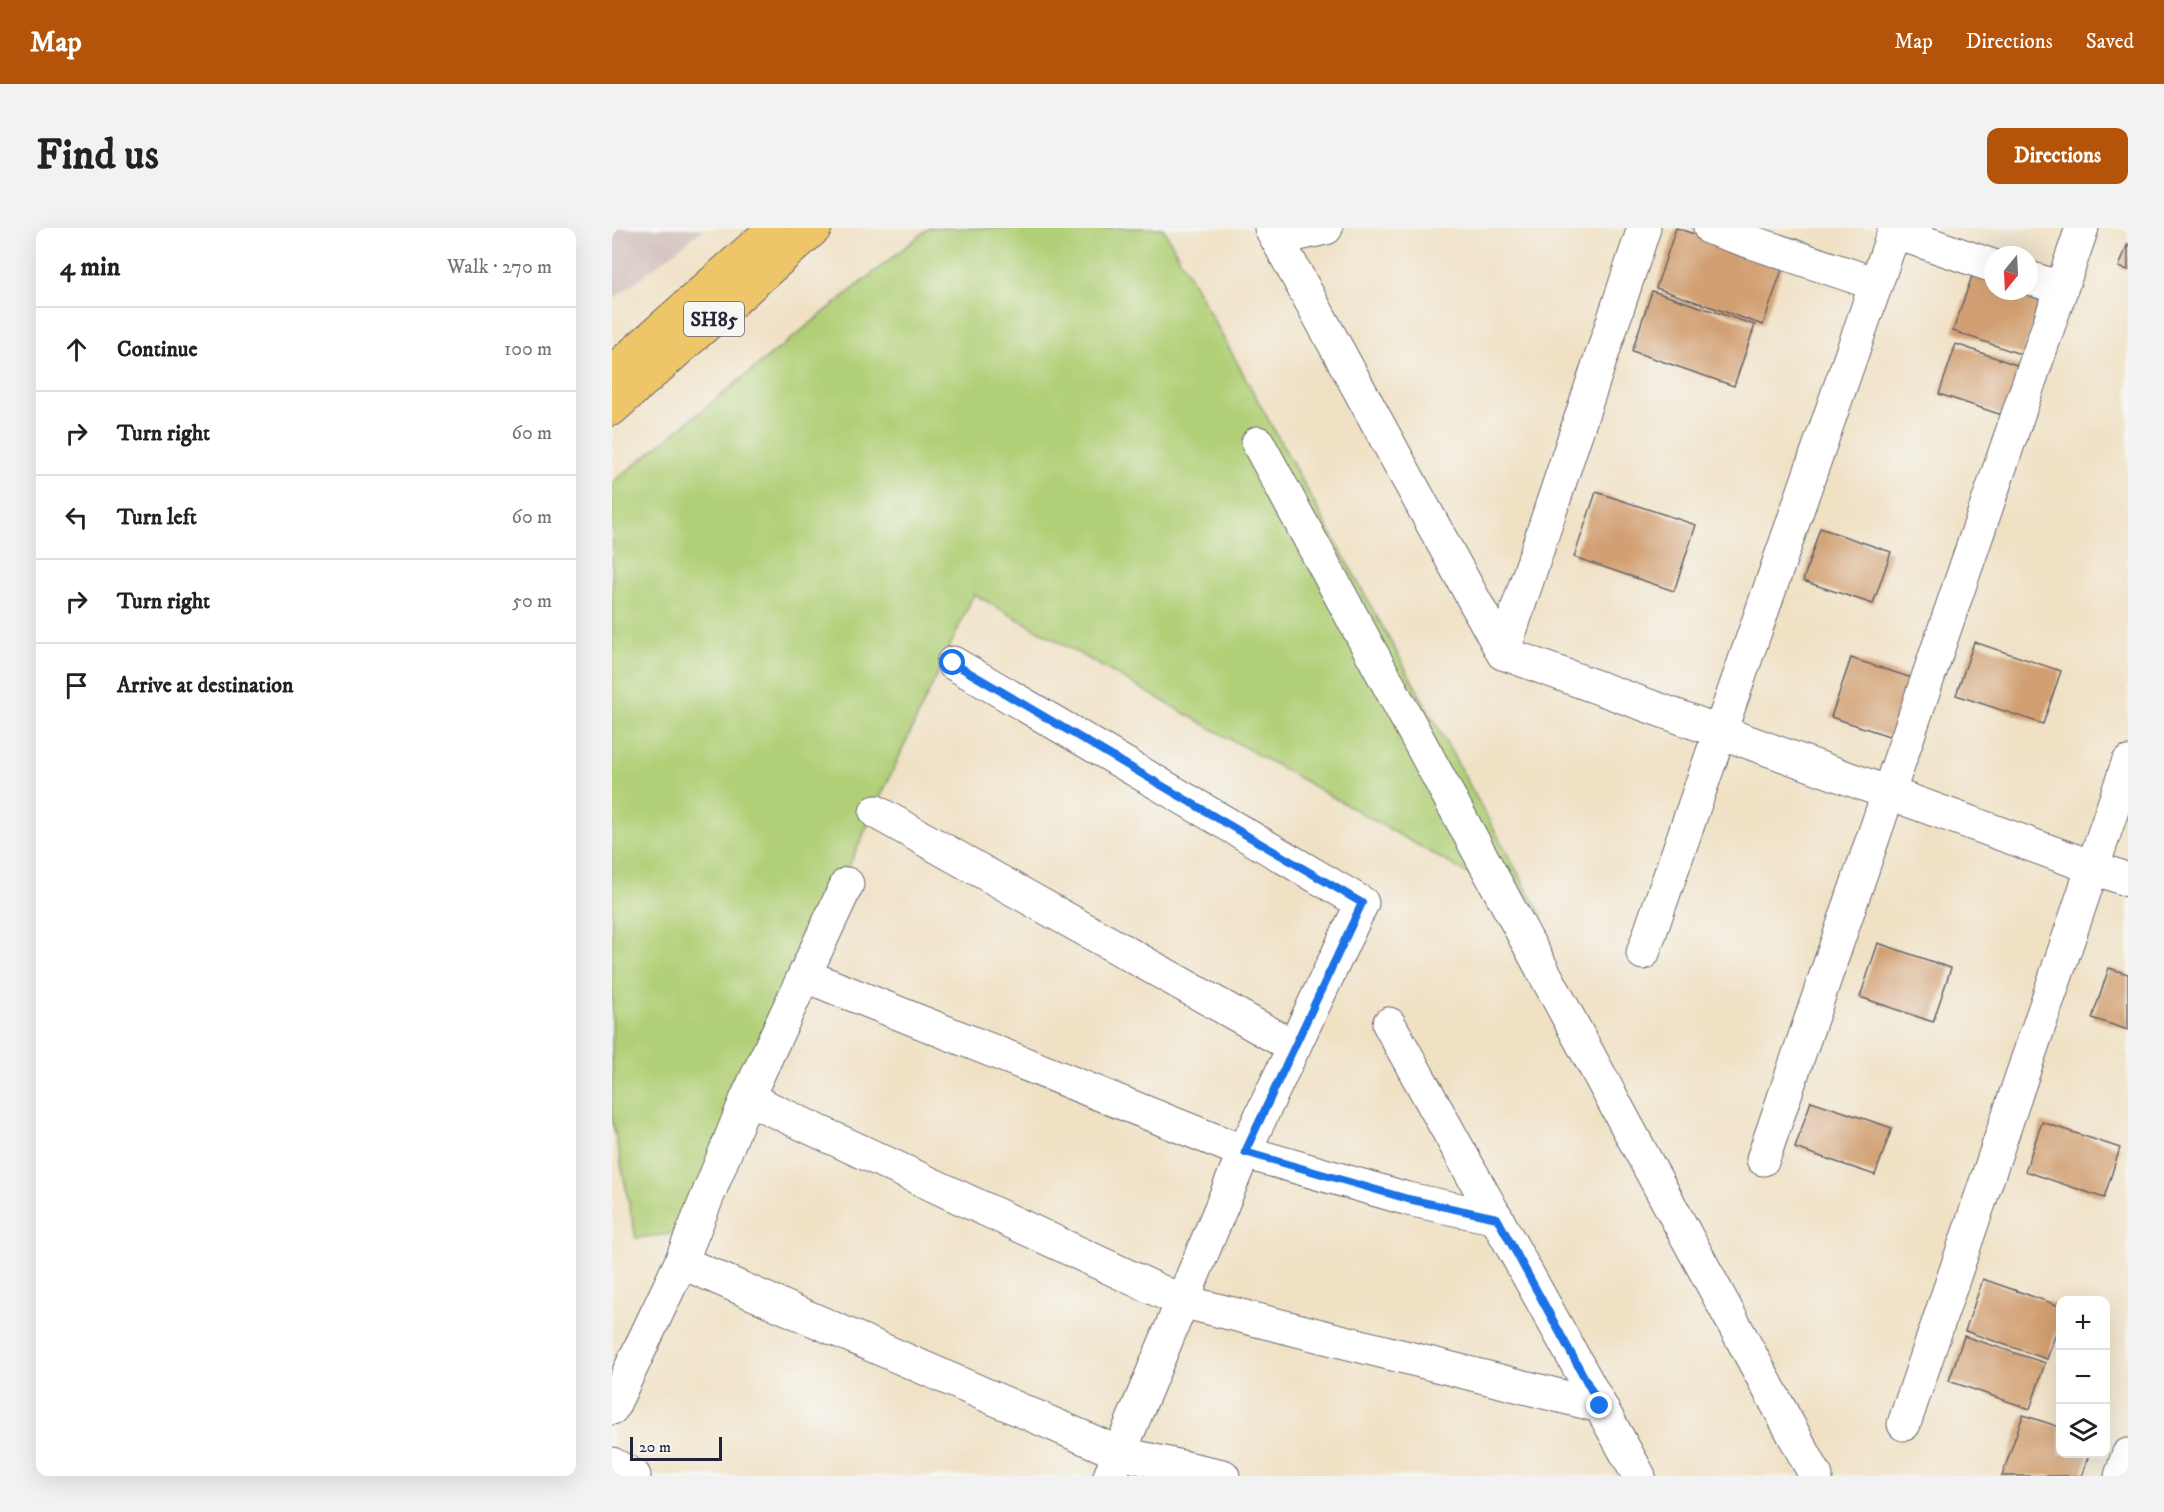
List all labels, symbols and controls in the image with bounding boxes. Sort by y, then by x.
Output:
text: Map [30,25,82,60]
text: Map [1894,29,1933,55]
text: Directions [1966,29,2053,55]
text: Saved [2086,29,2134,55]
button: Directions [1987,128,2128,184]
text: Find us [36,130,159,182]
north arrow [1984,246,2038,300]
text: 4 min [60,251,120,284]
text: Walk · 270 m [447,255,552,280]
road number: SH85 [684,302,744,336]
icon: ahead [60,333,93,366]
text: Continue [117,336,198,363]
text: 100 m [504,337,552,362]
icon: right [60,417,93,450]
text: Turn right [117,420,210,447]
text: 60 m [512,421,552,446]
icon: left [60,501,93,534]
text: Turn left [117,504,197,531]
text: 60 m [512,505,552,530]
icon: right [60,585,93,618]
text: Turn right [117,588,210,615]
text: 50 m [512,589,552,614]
route start [939,649,965,675]
icon: arrive [60,669,93,702]
text: Arrive at destination [117,672,294,699]
map controls [2056,1296,2110,1458]
button: + [2056,1296,2110,1350]
button: − [2056,1350,2110,1404]
route end [1586,1392,1612,1418]
button: layers [2056,1404,2110,1458]
scale bar [630,1434,722,1462]
text: 20 m [639,1437,671,1457]

